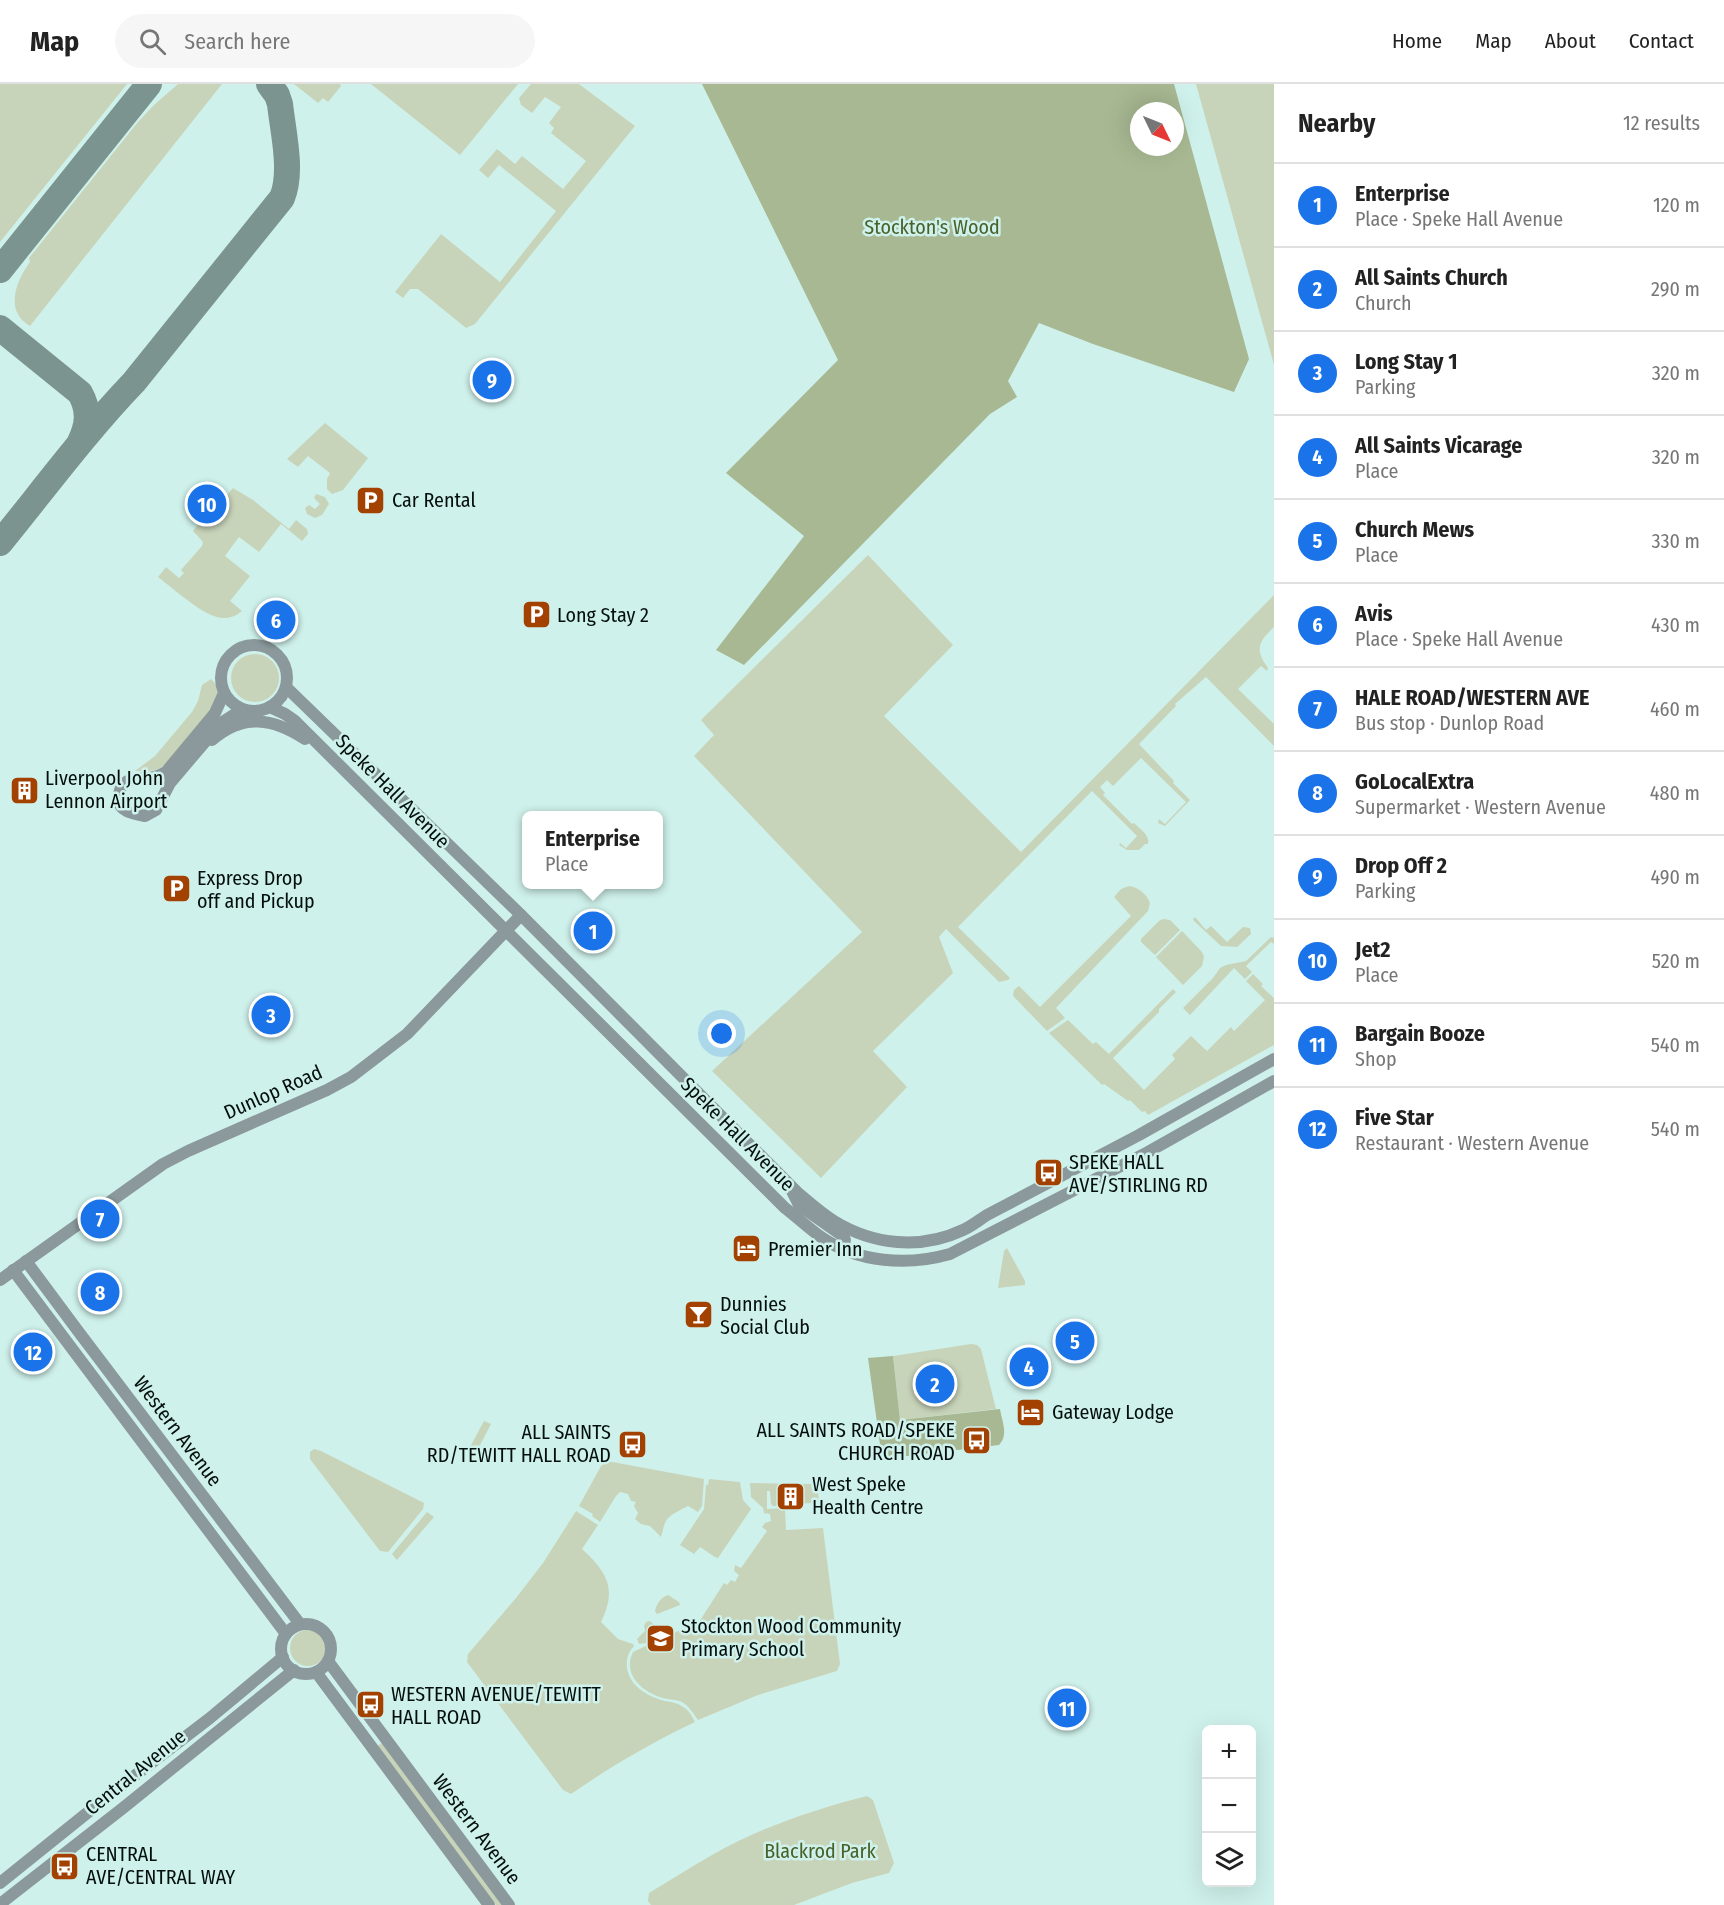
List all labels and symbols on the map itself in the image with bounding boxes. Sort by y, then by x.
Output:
north arrow [1130,102,1184,156]
park label: Stockton's Wood [864,215,1000,239]
pin: 9 [472,358,512,402]
pin: 10 [188,482,226,526]
parking icon: Car Rental [355,484,387,516]
place label: Car Rental [392,488,476,512]
pin: 6 [256,598,296,642]
parking icon: Long Stay 2 [520,599,552,631]
place label: Long Stay 2 [557,603,649,627]
street label: Speke Hall Avenue [331,729,455,853]
place label: Liverpool John Lennon Airport [45,766,168,813]
building icon: Liverpool John Lennon Airport [8,774,40,806]
place label: Express Drop off and Pickup [197,866,315,913]
parking icon: Express Drop off and Pickup [160,873,192,905]
pin: 1 [574,908,612,954]
pin: 3 [252,992,290,1038]
your location [707,1019,736,1048]
street label: Dunlop Road [220,1060,326,1124]
street label: Speke Hall Avenue [676,1072,800,1196]
place label: SPEKE HALL AVE/STIRLING RD [1069,1150,1208,1197]
bus stop icon: SPEKE HALL AVE/STIRLING RD [1032,1157,1064,1189]
pin: 7 [80,1196,120,1242]
hotel icon: Premier Inn [731,1233,763,1265]
place label: Premier Inn [768,1237,863,1261]
pin: 8 [80,1270,120,1314]
place label: Dunnies Social Club [720,1292,810,1339]
bar icon: Dunnies Social Club [683,1299,715,1331]
pin: 5 [1056,1318,1094,1364]
pin: 12 [14,1330,52,1374]
pin: 4 [1010,1344,1048,1390]
pin: 2 [916,1362,954,1406]
street label: Western Avenue [129,1371,227,1491]
hotel icon: Gateway Lodge [1015,1396,1047,1428]
place label: Gateway Lodge [1052,1400,1174,1424]
place label: ALL SAINTS ROAD/SPEKE CHURCH ROAD [757,1418,955,1465]
place label: ALL SAINTS RD/TEWITT HALL ROAD [427,1420,611,1467]
bus stop icon: ALL SAINTS ROAD/SPEKE CHURCH ROAD [960,1425,992,1457]
bus stop icon: ALL SAINTS RD/TEWITT HALL ROAD [616,1428,648,1460]
place label: West Speke Health Centre [812,1472,924,1519]
building icon: West Speke Health Centre [775,1480,807,1512]
place label: Stockton Wood Community Primary School [681,1614,901,1661]
school or university icon: Stockton Wood Community Primary School [644,1622,676,1654]
place label: WESTERN AVENUE/TEWITT HALL ROAD [391,1682,602,1729]
pin: 11 [1048,1686,1086,1730]
bus stop icon: WESTERN AVENUE/TEWITT HALL ROAD [354,1689,386,1721]
street label: Central Avenue [80,1724,190,1820]
street label: Western Avenue [428,1769,526,1889]
park label: Blackrod Park [764,1839,877,1863]
place label: CENTRAL AVE/CENTRAL WAY [86,1842,235,1889]
bus stop icon: CENTRAL AVE/CENTRAL WAY [49,1850,81,1882]

